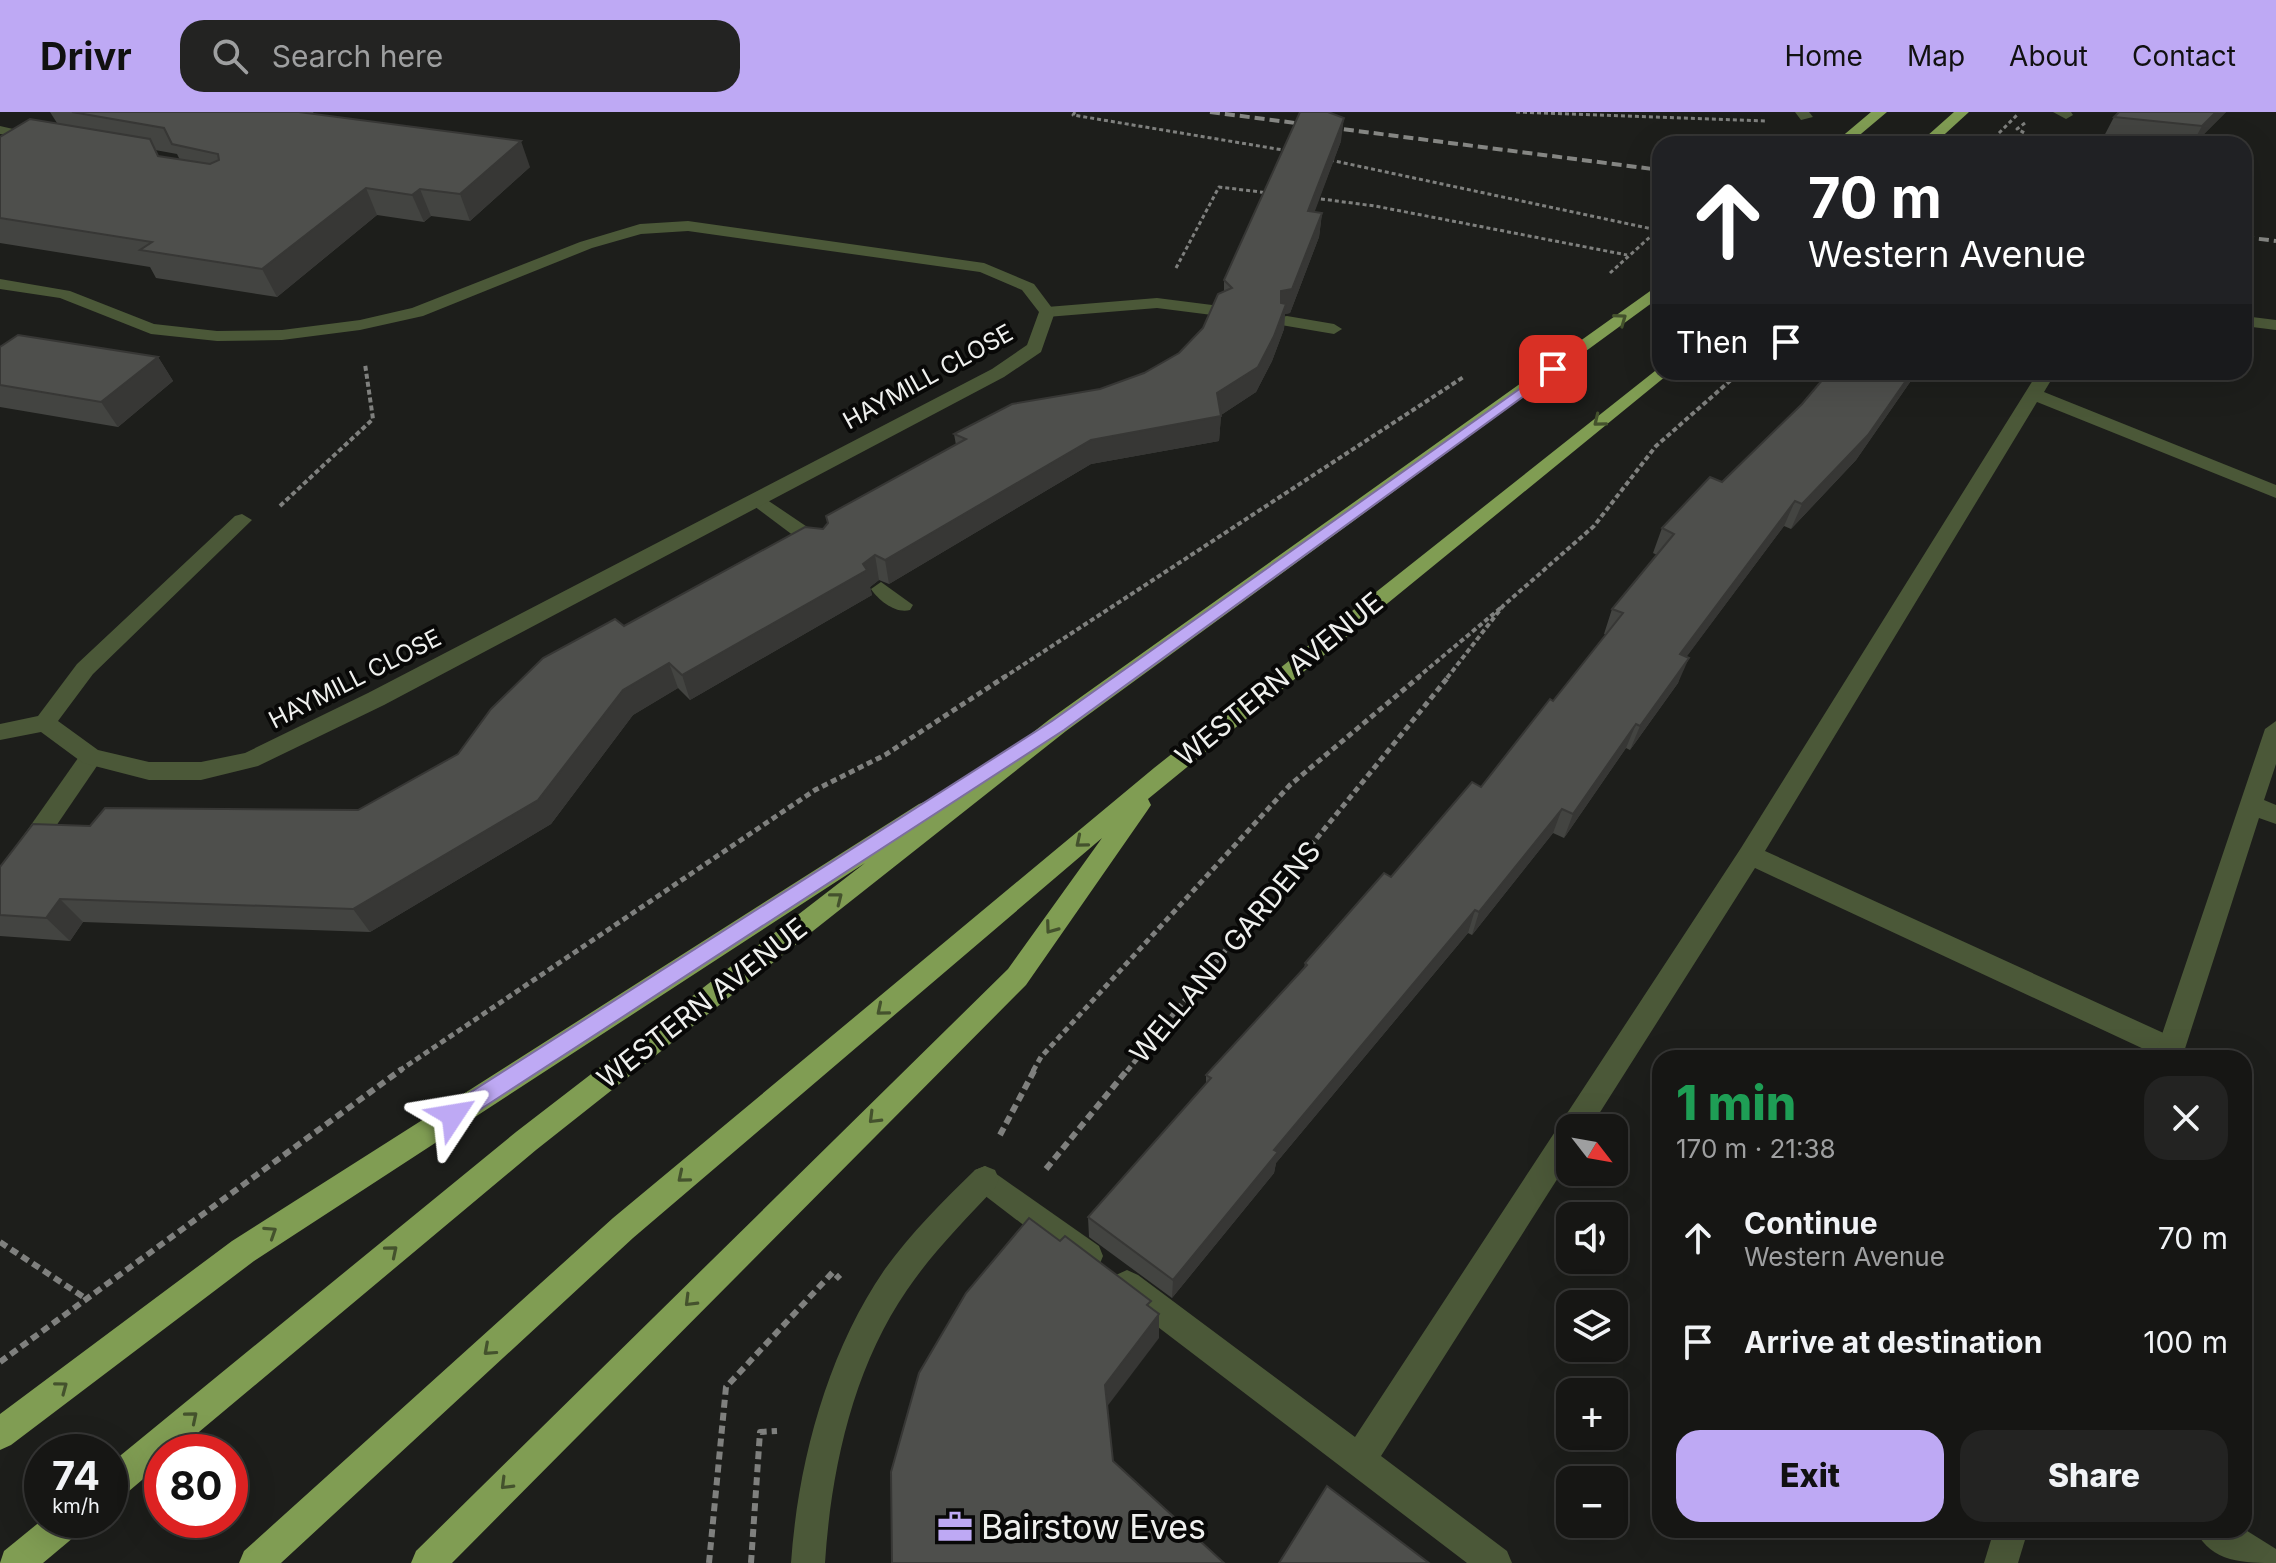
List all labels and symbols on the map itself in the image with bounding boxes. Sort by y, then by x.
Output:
one-way arrow [1613,315,1627,329]
street label: HAYMILL CLOSE [838,318,1018,435]
pin [1519,335,1587,403]
one-way arrow [1593,411,1608,425]
street label: WESTERN AVENUE [1169,585,1389,773]
street label: HAYMILL CLOSE [264,623,446,734]
one-way arrow [1076,832,1090,847]
street label: WELLAND GARDENS [1123,834,1327,1070]
one-way arrow [828,894,843,908]
street label: WESTERN AVENUE [590,911,814,1095]
one-way arrow [1046,920,1061,934]
one-way arrow [877,1000,891,1015]
position arrow [411,1073,495,1157]
one-way arrow [869,1109,884,1123]
north arrow [1556,1114,1628,1186]
one-way arrow [678,1167,693,1182]
one-way arrow [263,1227,277,1242]
one-way arrow [383,1247,398,1261]
one-way arrow [685,1292,699,1306]
one-way arrow [484,1341,499,1355]
one-way arrow [53,1382,68,1396]
one-way arrow [182,1412,197,1427]
speed limit sign: 80 [144,1434,248,1538]
one-way arrow [501,1475,515,1490]
place label: Bairstow Eves [981,1506,1206,1547]
office icon: Bairstow Eves [936,1508,974,1546]

